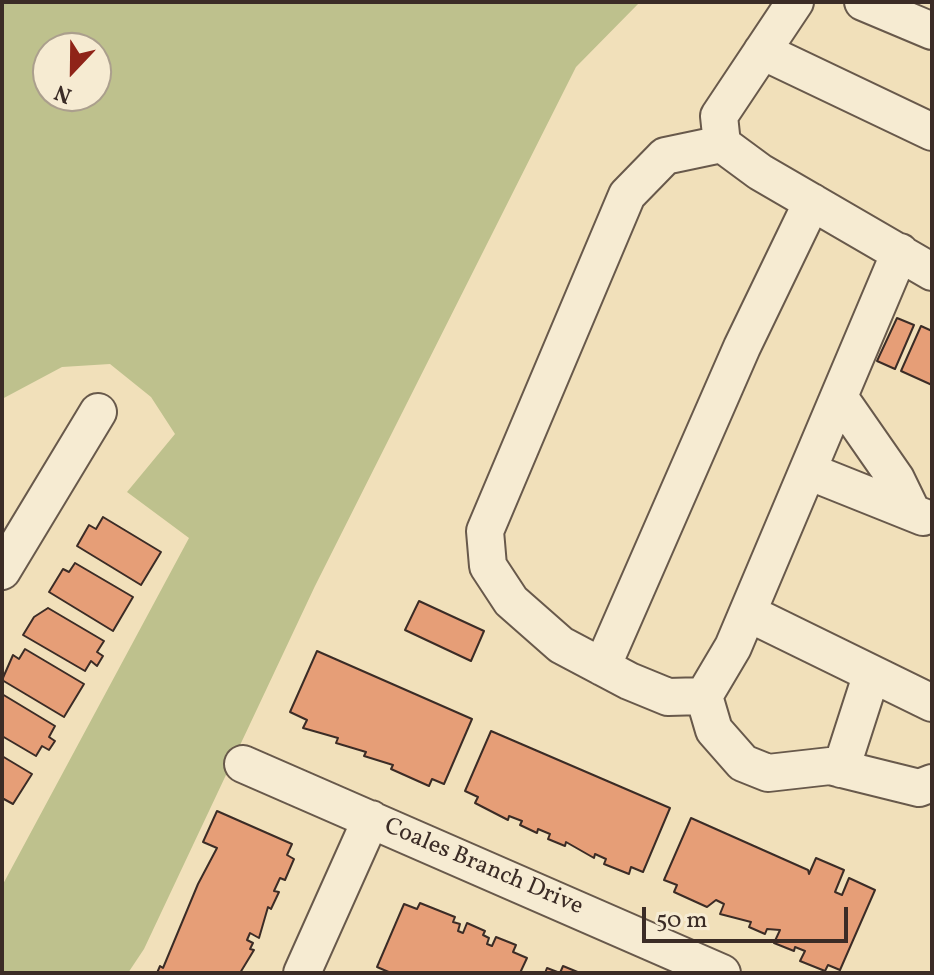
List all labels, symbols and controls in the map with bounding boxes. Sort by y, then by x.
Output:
north arrow [32,32,112,112]
text: N [50,75,77,110]
street label: Coales Branch Drive [379,813,587,923]
scale bar [646,891,852,941]
text: 50 m [656,904,708,938]

